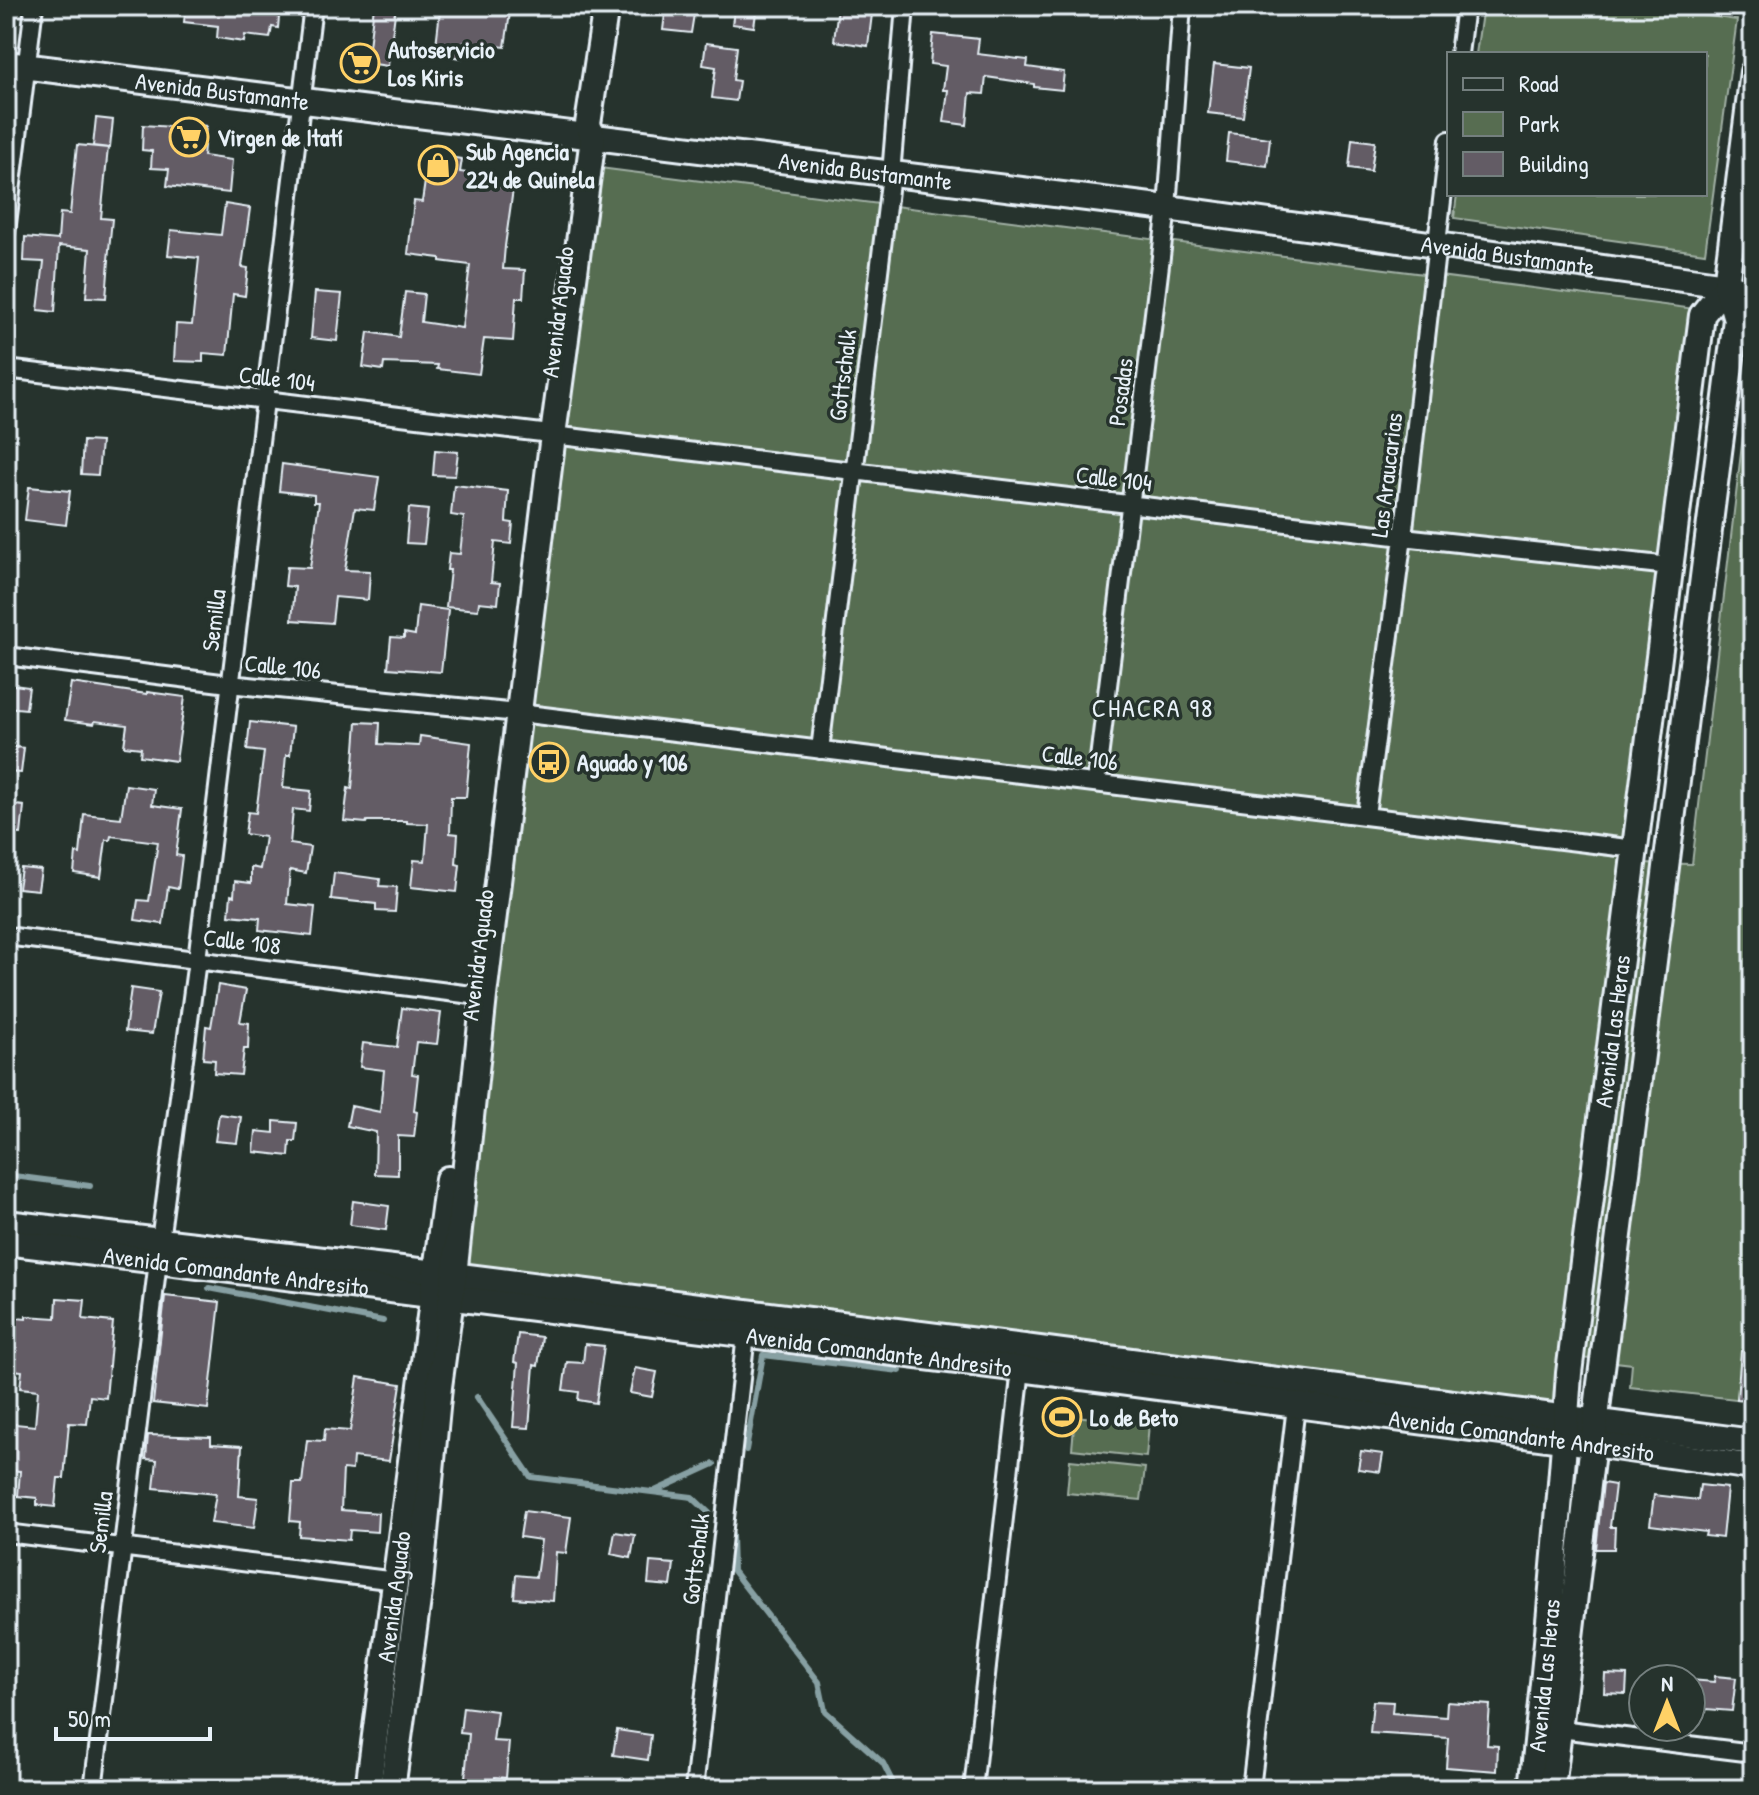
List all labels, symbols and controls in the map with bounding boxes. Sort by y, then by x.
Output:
place label: Autoservicio Los Kiris [388,33,495,93]
supermarket icon: Autoservicio Los Kiris [339,42,381,84]
legend [1447,52,1707,196]
street label: Avenida Bustamante [134,64,311,118]
text: Road [1519,67,1558,99]
text: Park [1519,107,1559,139]
supermarket icon: Virgen de Itatí [168,116,210,158]
place label: Virgen de Itatí [217,121,343,154]
place label: Sub Agencia 224 de Quinela [466,135,595,195]
shop icon: Sub Agencia 224 de Quinela [417,144,459,186]
street label: Avenida Bustamante [777,144,954,197]
text: Building [1519,147,1589,179]
street label: Avenida Bustamante [1419,227,1597,283]
street label: Avenida Aguado [533,244,581,379]
street label: Gottschalk [821,327,863,423]
street label: Posadas [1100,356,1140,428]
street label: Calle 104 [237,357,317,399]
street label: Las Araucarias [1362,411,1410,539]
street label: Calle 104 [1074,457,1154,499]
street label: Semilla [193,587,233,653]
street label: Calle 106 [243,646,323,686]
district label: CHACRA 98 [1092,690,1214,725]
street label: Calle 106 [1040,736,1120,778]
bus stop icon: Aguado y 106 [528,741,570,783]
place label: Aguado y 106 [577,746,688,779]
street label: Avenida Aguado [453,887,501,1022]
street label: Calle 108 [201,920,283,962]
street label: Avenida Las Heras [1587,953,1637,1109]
street label: Avenida Comandante Andresito [102,1238,371,1303]
street label: Avenida Comandante Andresito [745,1319,1014,1384]
sports icon: Lo de Beto [1041,1396,1083,1438]
place label: Lo de Beto [1090,1401,1179,1433]
street label: Avenida Comandante Andresito [1387,1401,1657,1469]
street label: Semilla [80,1489,120,1555]
street label: Gottschalk [674,1511,716,1607]
street label: Avenida Aguado [369,1529,418,1664]
street label: Avenida Las Heras [1520,1598,1567,1753]
north arrow [1627,1663,1707,1743]
text: N [1661,1668,1673,1698]
scale bar [56,1691,210,1741]
text: 50 m [68,1702,111,1734]

